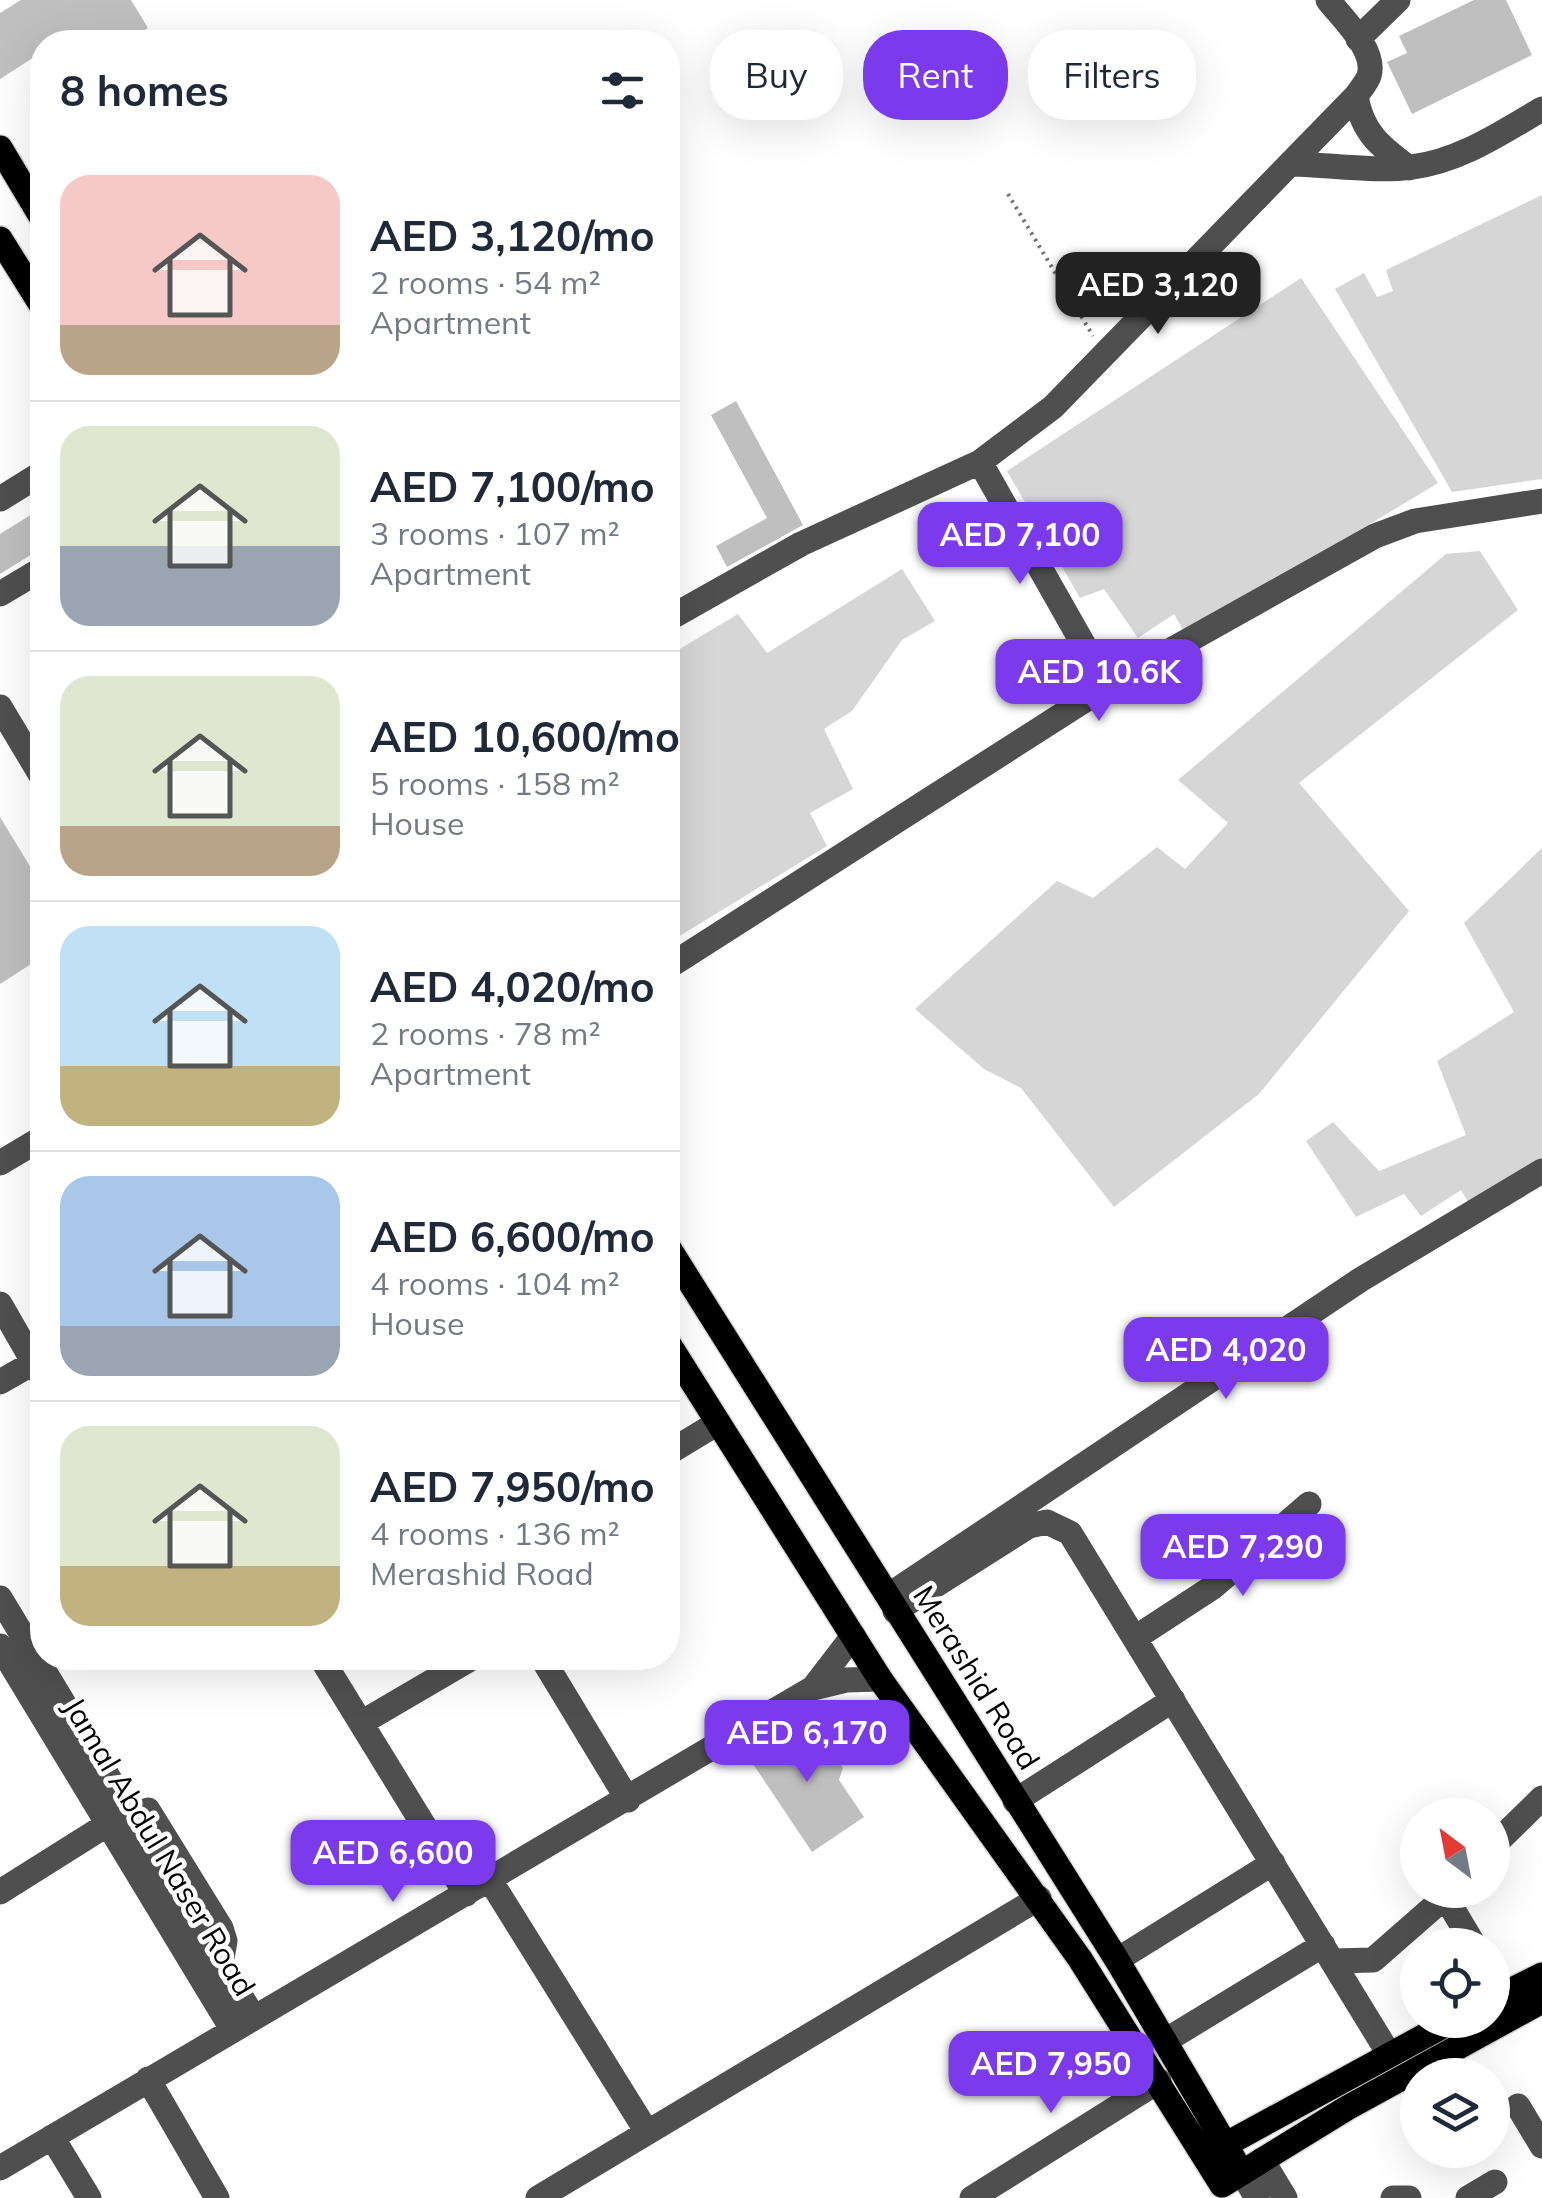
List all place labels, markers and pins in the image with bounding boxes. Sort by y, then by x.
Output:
pin: AED 3,120 [1044,252,1272,337]
pin: AED 7,100 [906,502,1134,587]
pin: AED 10.6K [985,639,1213,724]
pin: AED 4,020 [1112,1317,1340,1402]
pin: AED 7,290 [1129,1514,1357,1599]
pin: AED 6,170 [693,1700,921,1785]
pin: AED 6,600 [279,1820,507,1905]
pin: AED 7,950 [937,2031,1165,2116]

